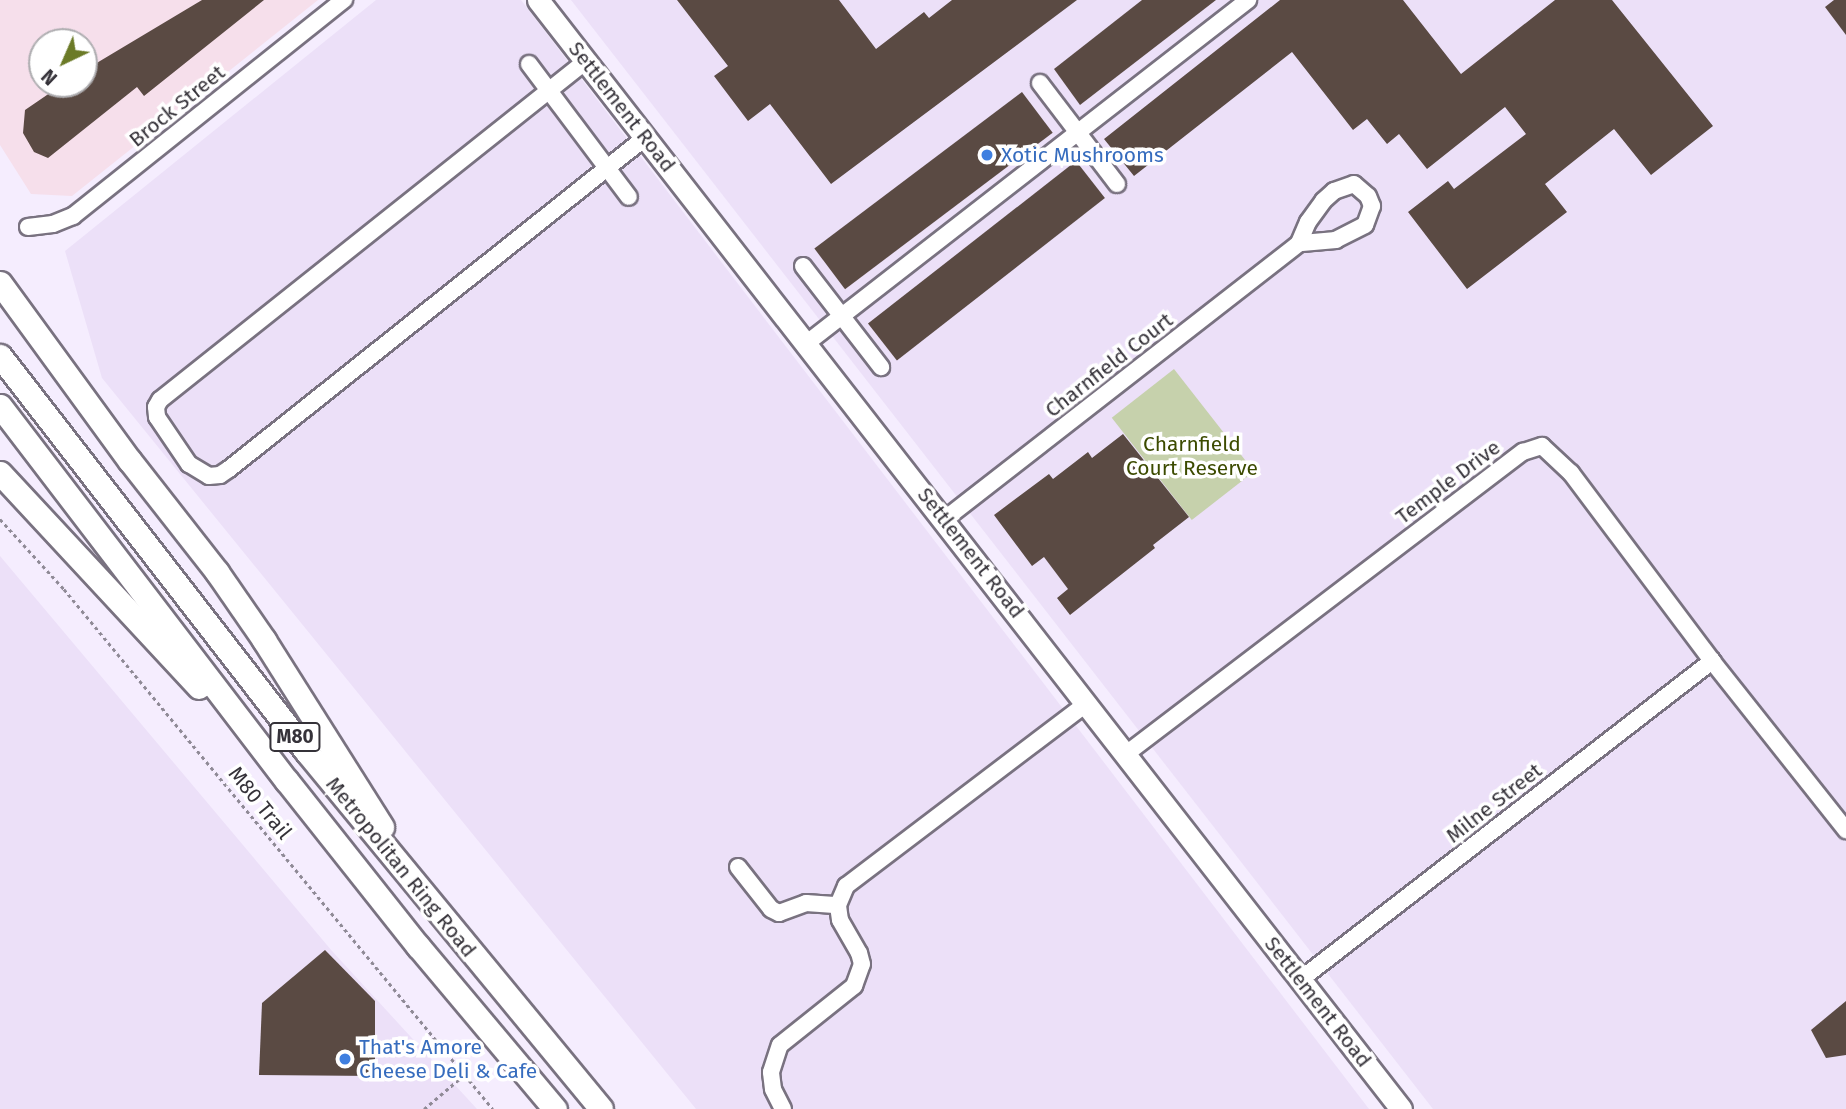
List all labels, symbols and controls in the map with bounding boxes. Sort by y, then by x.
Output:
north arrow [28,28,98,98]
street label: Settlement Road [563,37,681,177]
street label: Brock Street [124,60,230,152]
text: N [37,64,62,90]
place label: Xotic Mushrooms [1001,142,1164,168]
marker: Xotic Mushrooms [979,147,995,163]
street label: Charnfield Court [1040,307,1178,423]
park label: Charnfield Court Reserve [1126,431,1258,481]
street label: Temple Drive [1391,435,1505,529]
street label: Settlement Road [912,483,1030,623]
road number: M80 [269,722,321,752]
street label: Milne Street [1441,758,1547,848]
street label: M80 Trail [223,762,297,844]
street label: Metropolitan Ring Road [321,772,481,962]
street label: Settlement Road [1259,932,1377,1072]
place label: That's Amore Cheese Deli & Cafe [359,1034,537,1084]
marker: That's Amore Cheese Deli & Cafe [337,1051,353,1067]

